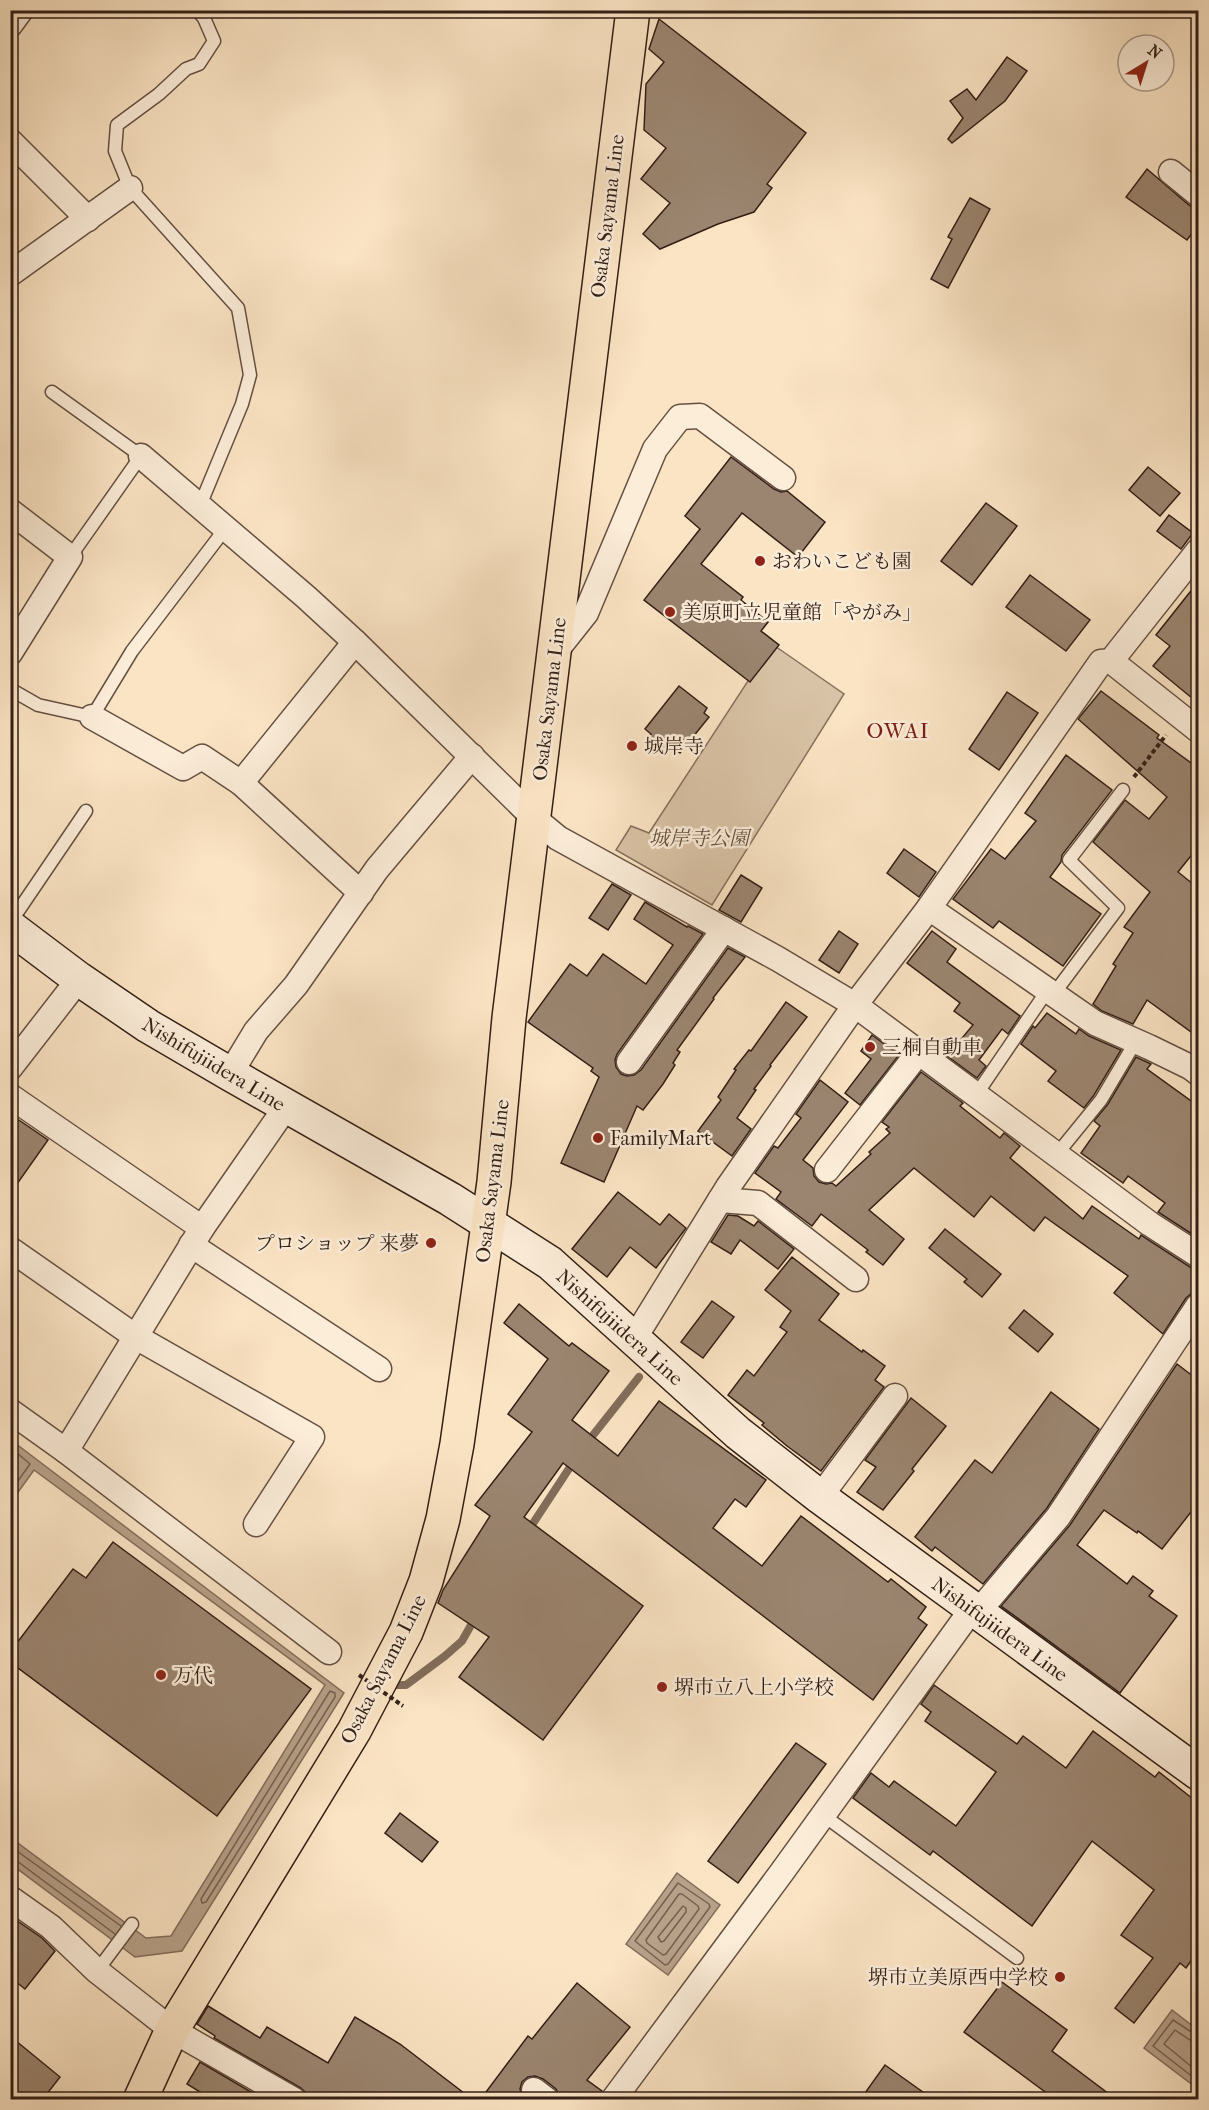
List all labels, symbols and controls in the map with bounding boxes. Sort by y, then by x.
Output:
north arrow [1116,33,1176,93]
text: N [1144,40,1166,63]
street label: Osaka Sayama Line [586,133,629,299]
place label: おわいこども園 [772,550,912,573]
marker: おわいこども園 [753,554,767,568]
place label: 美原町立児童館「やがみ」 [682,601,922,624]
marker: 美原町立児童館「やがみ」 [663,605,677,619]
street label: Osaka Sayama Line [528,616,571,782]
district label: OWAI [866,719,930,743]
place label: 城岸寺 [644,735,704,758]
marker: 城岸寺 [625,739,639,753]
park label: 城岸寺公園 [649,827,752,850]
street label: Nishifujiidera Line [138,1013,289,1116]
place label: 三桐自動車 [882,1036,982,1059]
marker: 三桐自動車 [863,1040,877,1054]
street label: Osaka Sayama Line [471,1098,514,1264]
place label: FamilyMart [610,1127,711,1150]
marker: FamilyMart [591,1131,605,1145]
place label: プロショップ 来夢 [255,1232,419,1255]
marker: プロショップ 来夢 [424,1236,438,1250]
street label: Nishifujiidera Line [552,1265,688,1390]
street label: Nishifujiidera Line [927,1572,1072,1686]
street label: Osaka Sayama Line [336,1591,431,1748]
place label: 万代 [173,1664,213,1687]
marker: 万代 [154,1668,168,1682]
place label: 堺市立八上小学校 [674,1676,834,1699]
marker: 堺市立八上小学校 [655,1680,669,1694]
place label: 堺市立美原西中学校 [868,1966,1048,1989]
marker: 堺市立美原西中学校 [1053,1970,1067,1984]

